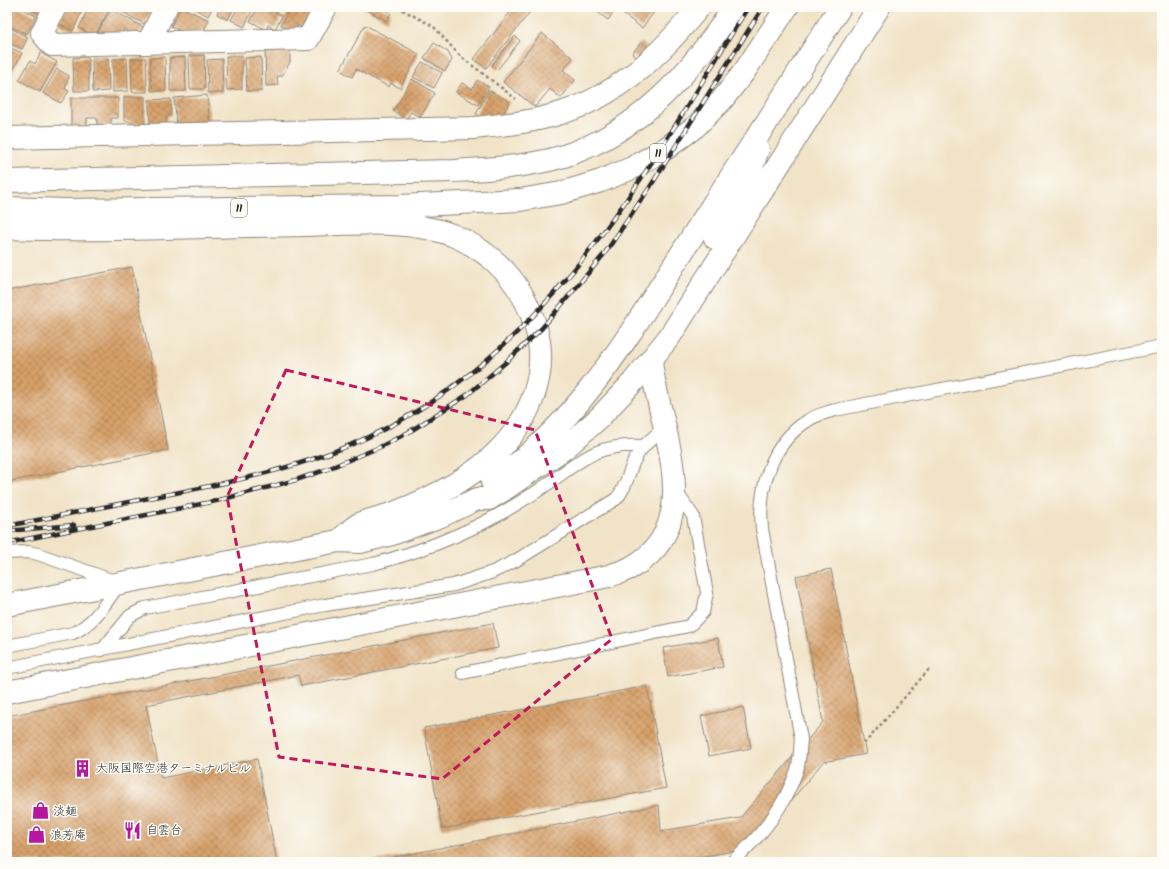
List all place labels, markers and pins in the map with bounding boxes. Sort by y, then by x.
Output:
building icon: 大阪国際空港ターミナルビル [73,758,93,778]
place label: 大阪国際空港ターミナルビル [96,759,251,778]
shop icon: 淡麺 [30,801,50,821]
place label: 淡麺 [53,802,77,821]
restaurant icon: 自雲台 [123,820,143,840]
place label: 自雲台 [146,821,182,840]
shop icon: 浪芳庵 [27,825,47,845]
place label: 浪芳庵 [50,826,86,845]

